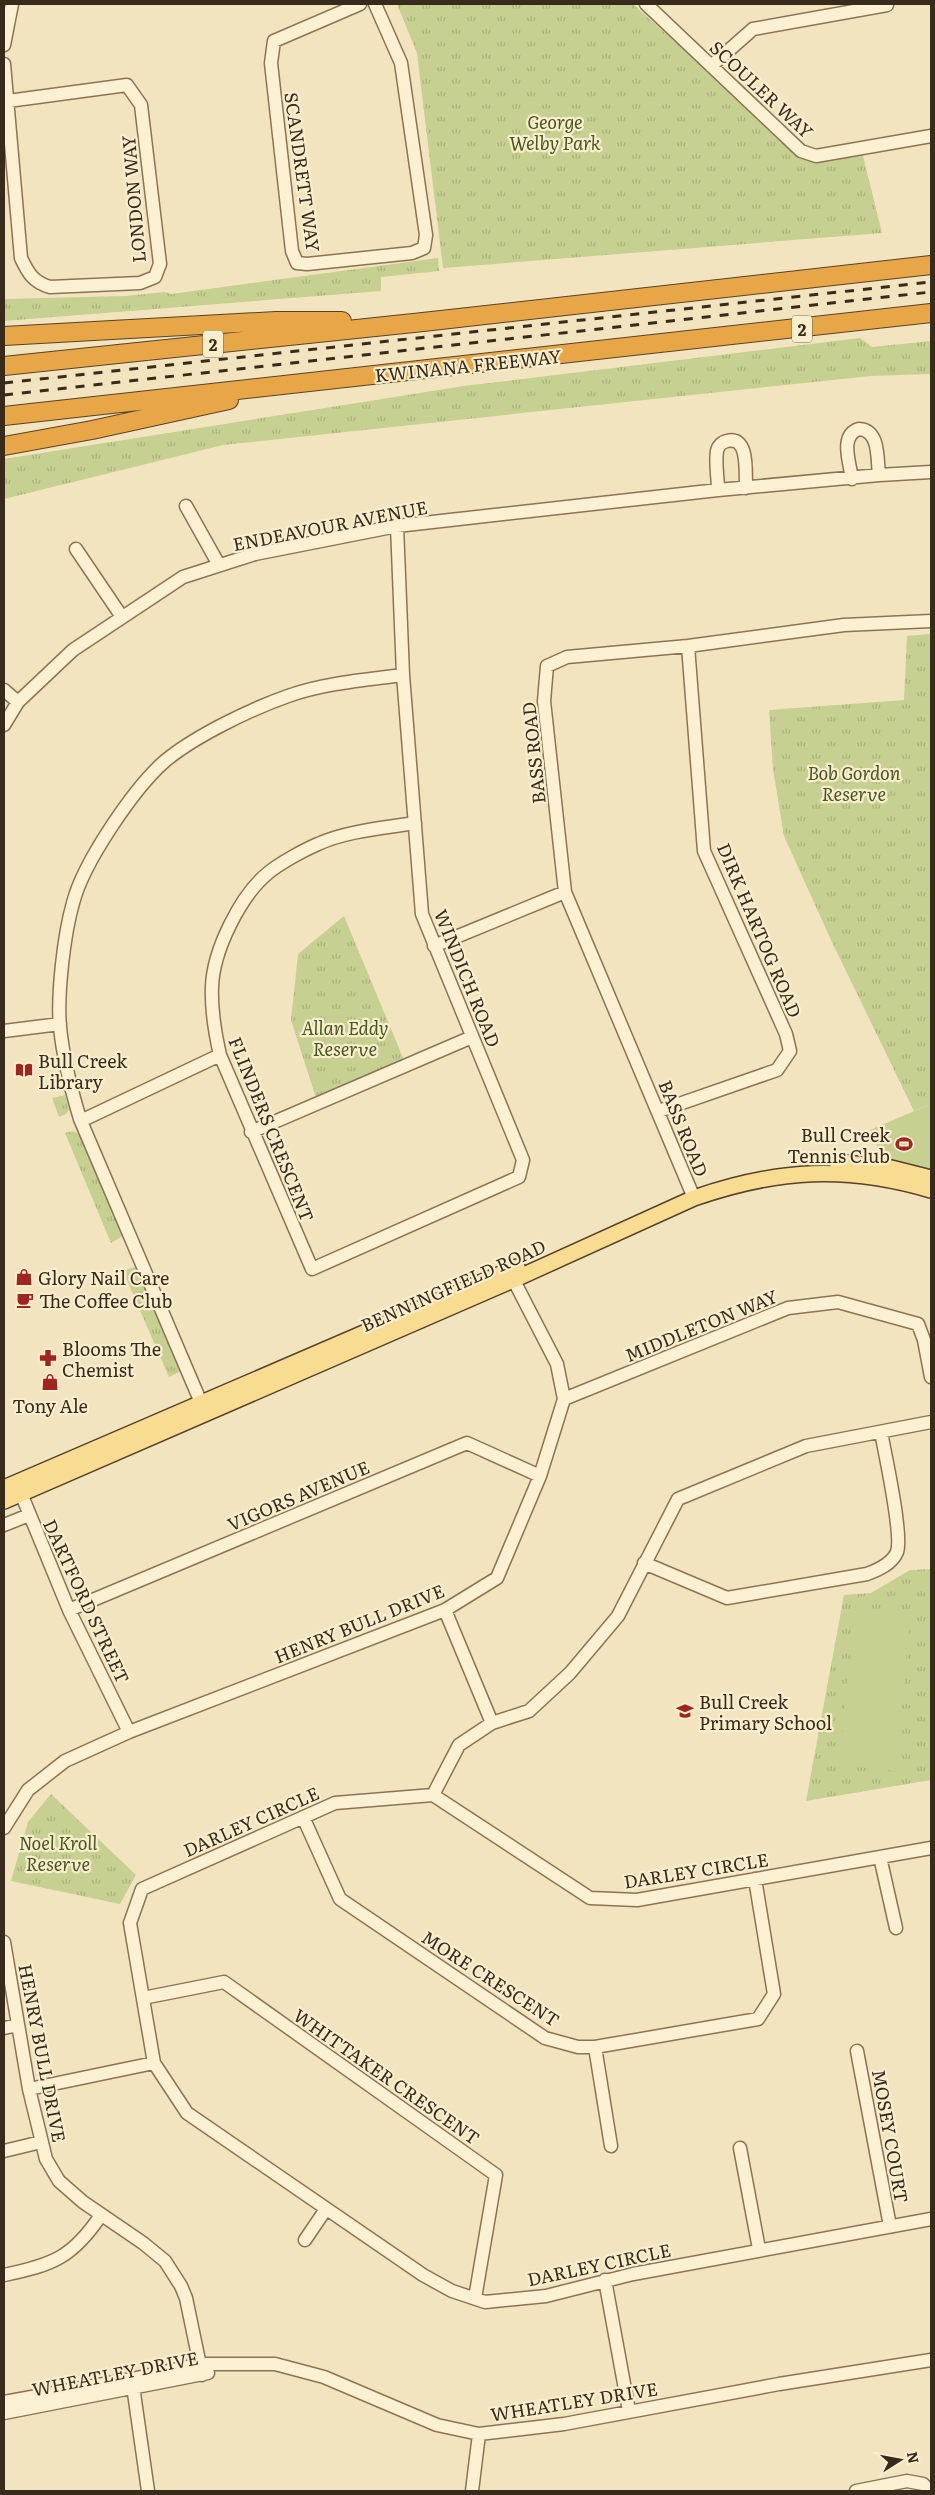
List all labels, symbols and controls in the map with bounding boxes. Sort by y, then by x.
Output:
street label: SCOULER WAY [704,34,820,144]
street label: SCANDRETT WAY [278,90,328,254]
park label: George Welby Park [509,108,601,156]
street label: LONDON WAY [114,134,152,264]
road number: 2 [792,316,812,342]
road number: 2 [203,330,223,358]
street label: KWINANA FREEWAY [373,342,563,388]
street label: ENDEAVOUR AVENUE [230,493,430,557]
street label: BASS ROAD [514,701,552,805]
park label: Bob Gordon Reserve [807,759,901,807]
street label: DIRK HARTOG ROAD [711,838,809,1022]
street label: WINDICH ROAD [428,905,508,1051]
park label: Allan Eddy Reserve [301,1014,389,1062]
street label: FLINDERS CRESCENT [222,1032,322,1226]
place label: Bull Creek Library [38,1047,128,1095]
library icon: Bull Creek Library [14,1060,34,1080]
street label: BASS ROAD [652,1076,716,1180]
place label: Bull Creek Tennis Club [787,1121,891,1169]
sports icon: Bull Creek Tennis Club [894,1134,914,1154]
street label: BENNINGFIELD ROAD [356,1232,550,1338]
place label: Glory Nail Care [38,1264,169,1291]
shop icon: Glory Nail Care [14,1267,34,1287]
street label: MIDDLETON WAY [621,1282,782,1368]
place label: The Coffee Club [39,1287,172,1314]
cafe icon: The Coffee Club [15,1290,35,1310]
place label: Blooms The Chemist [62,1335,161,1383]
pharmacy icon: Blooms The Chemist [38,1348,58,1368]
shop icon: Tony Ale [40,1372,60,1392]
place label: Tony Ale [12,1392,88,1419]
street label: VIGORS AVENUE [223,1453,373,1537]
street label: DARTFORD STREET [37,1514,137,1688]
street label: HENRY BULL DRIVE [270,1577,448,1669]
place label: Bull Creek Primary School [699,1688,832,1736]
school or university icon: Bull Creek Primary School [675,1701,695,1721]
street label: DARLEY CIRCLE [179,1779,323,1863]
park label: Noel Kroll Reserve [19,1829,98,1877]
street label: DARLEY CIRCLE [622,1845,770,1895]
street label: MORE CRESCENT [417,1923,565,2033]
street label: HENRY BULL DRIVE [12,1961,74,2145]
street label: WHITTAKER CRESCENT [288,2001,486,2151]
street label: MOSEY COURT [866,2067,916,2205]
street label: DARLEY CIRCLE [525,2236,673,2292]
street label: WHEATLEY DRIVE [29,2344,201,2402]
street label: WHEATLEY DRIVE [488,2374,660,2428]
north arrow [875,2435,925,2485]
text: N [903,2450,925,2465]

